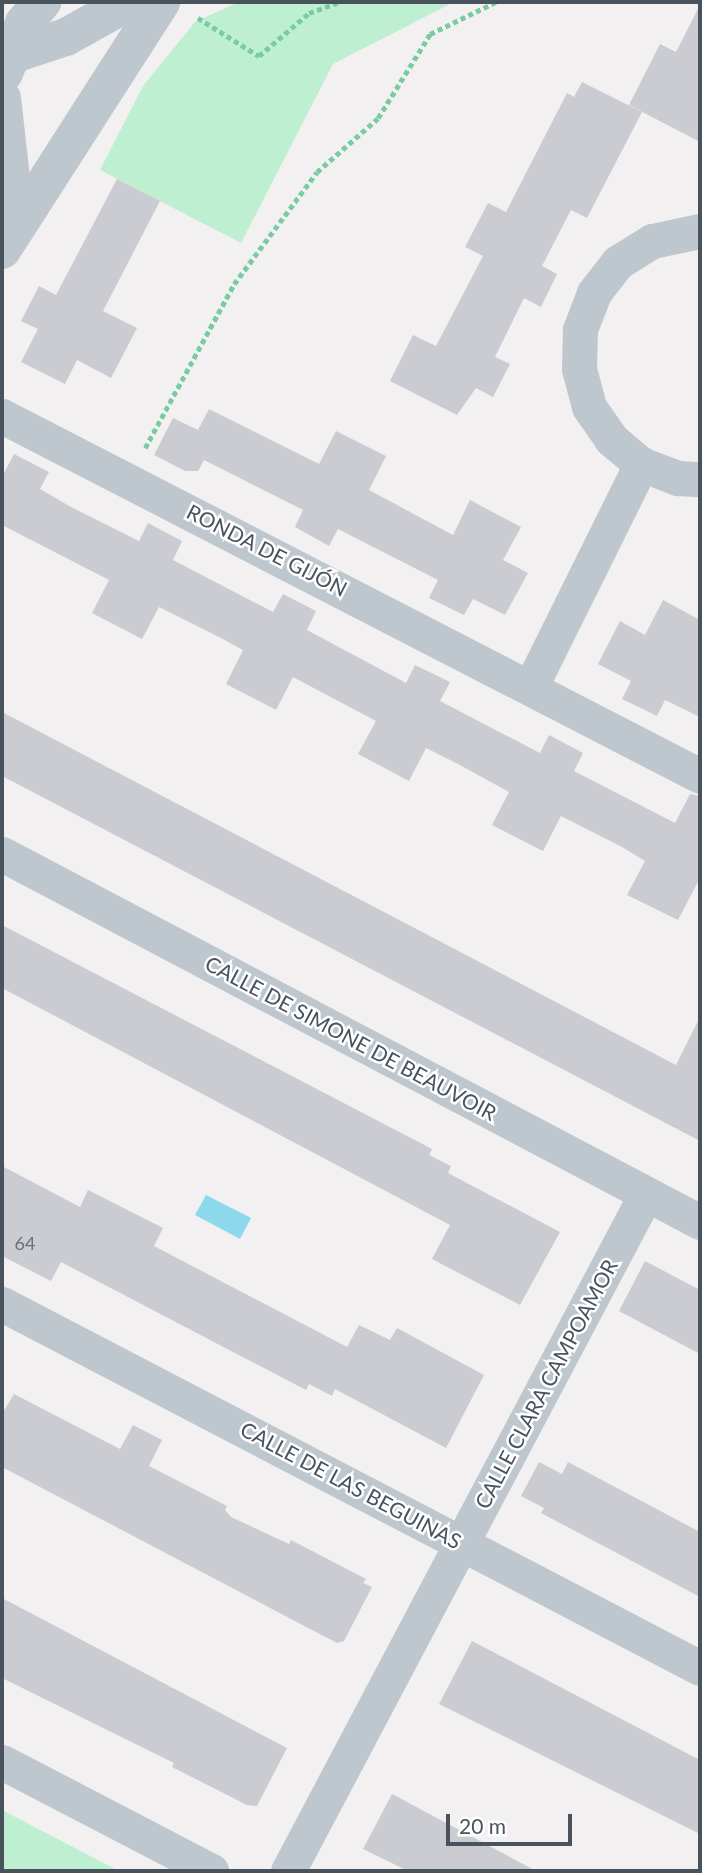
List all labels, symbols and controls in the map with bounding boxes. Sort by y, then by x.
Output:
street label: RONDA DE GIJÓN [182,499,352,601]
street label: CALLE DE SIMONE DE BEAUVOIR [201,950,501,1126]
house number: 64 [15,1232,35,1254]
street label: CALLE CLARA CAMPOAMOR [469,1255,623,1513]
street label: CALLE DE LAS BEGUINAS [236,1416,466,1554]
scale bar [450,1800,576,1844]
text: 20 m [459,1813,506,1838]

